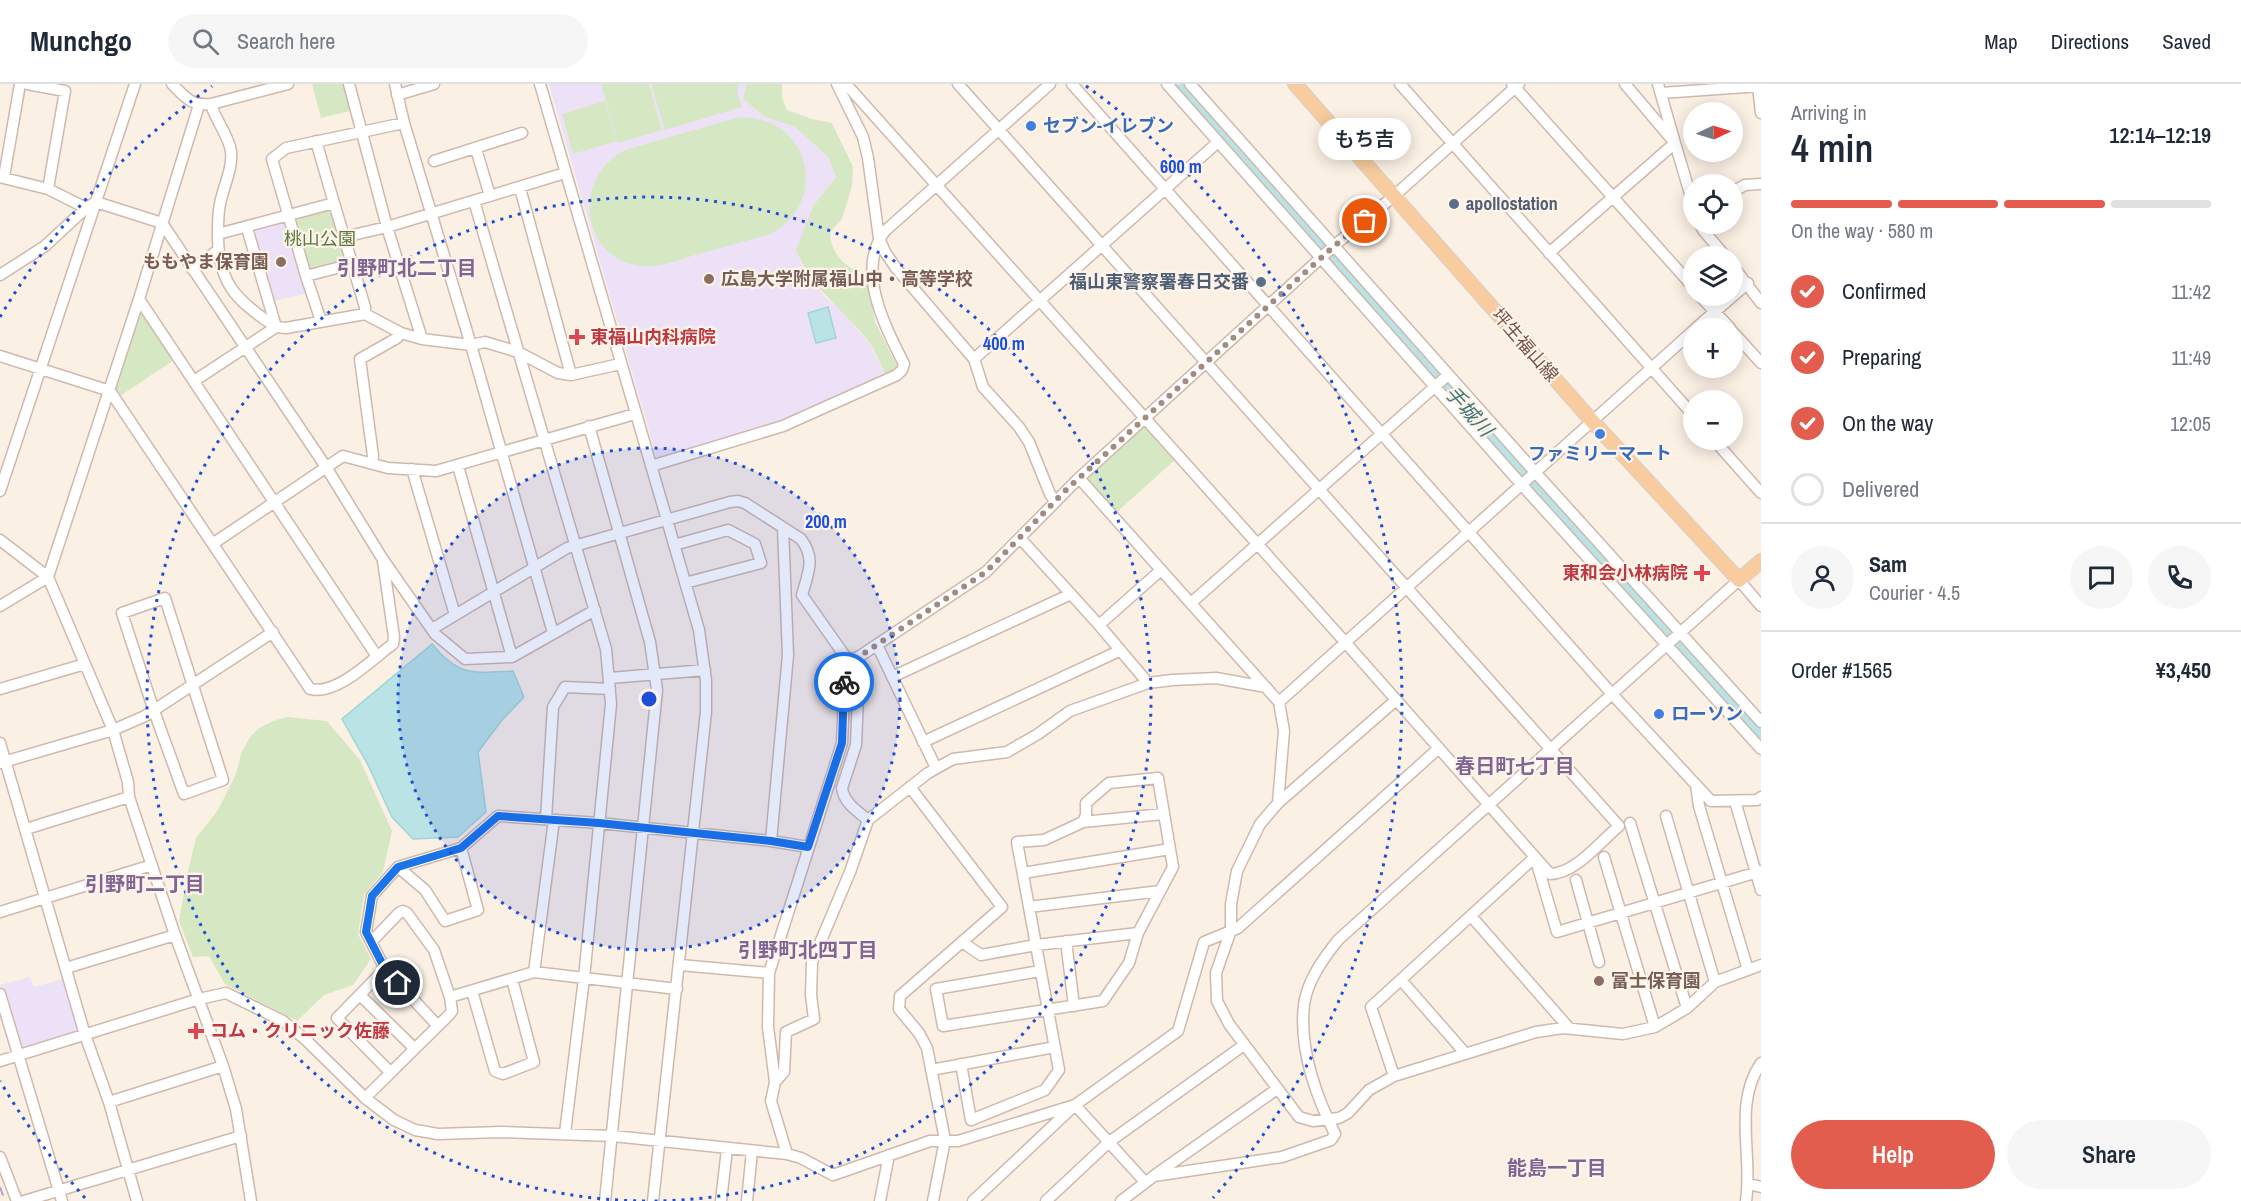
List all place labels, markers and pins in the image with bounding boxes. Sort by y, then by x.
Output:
place label: セブン-イレブン [1043,113,1174,138]
marker: セブン-イレブン [1024,119,1038,133]
callout: もち吉 [1318,119,1412,161]
place label: apollostation [1466,191,1558,216]
pin [1339,195,1390,246]
marker: apollostation [1447,197,1461,211]
place label: ももやま保育園 [143,249,269,274]
marker: ももやま保育園 [274,255,288,269]
place label: 広島大学附属福山中・高等学校 [721,266,973,291]
place label: 福山東警察署春日交番 [1069,269,1249,294]
marker: 広島大学附属福山中・高等学校 [702,272,716,286]
marker: 福山東警察署春日交番 [1254,275,1268,289]
place label: 東福山内科病院 [590,324,716,349]
marker: 東福山内科病院 [568,328,586,346]
marker: ファミリーマート [1593,427,1607,441]
place label: ファミリーマート [1528,441,1672,466]
place label: 東和会小林病院 [1562,560,1688,585]
marker: 東和会小林病院 [1693,564,1711,582]
centre of rings [639,689,659,709]
place label: ローソン [1671,701,1743,726]
marker: ローソン [1652,707,1666,721]
pin [372,957,423,1008]
place label: 富士保育園 [1611,968,1701,993]
marker: 富士保育園 [1592,974,1606,988]
place label: コム・クリニック佐藤 [210,1018,390,1043]
marker: コム・クリニック佐藤 [187,1022,205,1040]

